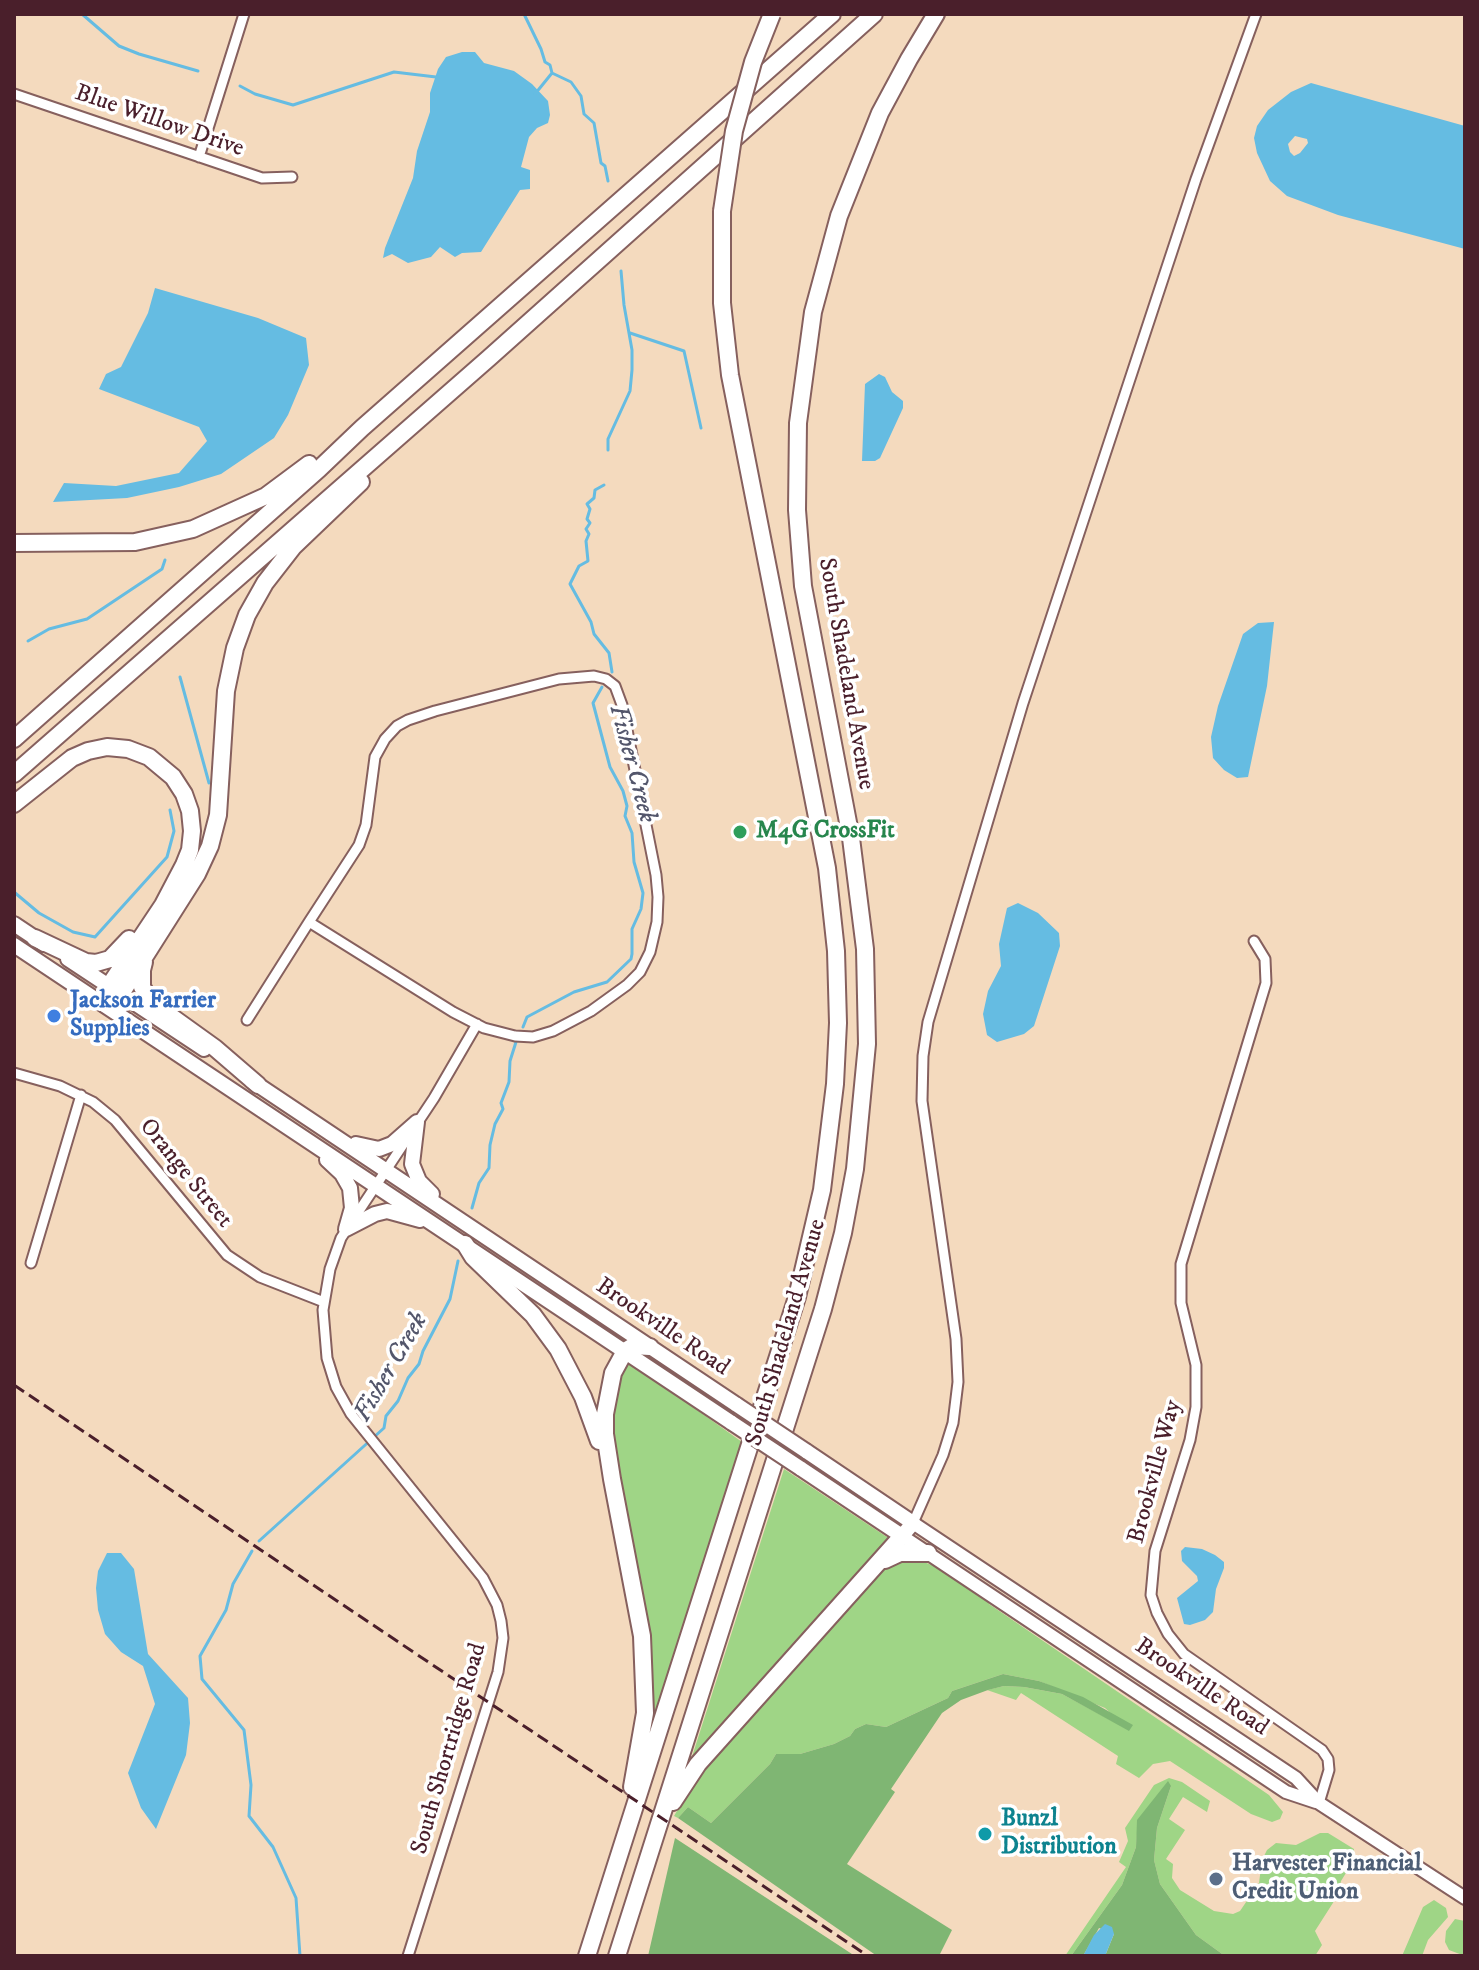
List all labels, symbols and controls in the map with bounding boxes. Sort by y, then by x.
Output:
street label: Blue Willow Drive [71,80,247,164]
street label: South Shadeland Avenue [810,556,880,792]
water label: Fisher Creek [600,702,662,826]
place label: M4G CrossFit [756,818,895,846]
marker: M4G CrossFit [731,823,749,841]
place label: Jackson Farrier Supplies [70,988,216,1044]
marker: Jackson Farrier Supplies [45,1007,63,1025]
street label: Orange Street [132,1114,238,1234]
street label: South Shadeland Avenue [741,1216,833,1450]
street label: Brookville Road [590,1273,734,1383]
water label: Fisher Creek [348,1308,436,1428]
street label: Brookville Way [1123,1397,1189,1547]
street label: Brookville Road [1129,1633,1273,1743]
street label: South Shortridge Road [406,1640,494,1858]
place label: Bunzl Distribution [1001,1806,1117,1862]
marker: Bunzl Distribution [976,1825,994,1843]
place label: Harvester Financial Credit Union [1232,1851,1422,1907]
marker: Harvester Financial Credit Union [1207,1870,1225,1888]

